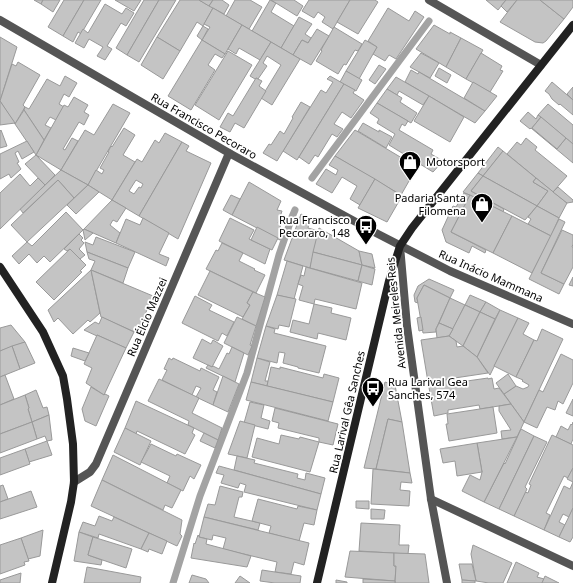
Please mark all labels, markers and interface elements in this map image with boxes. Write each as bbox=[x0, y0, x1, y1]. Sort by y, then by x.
street label: Rua Francisco Pecoraro bbox=[148, 89, 260, 162]
shop icon: Motorsport bbox=[397, 149, 423, 182]
place label: Motorsport bbox=[426, 154, 485, 169]
place label: Padaria Santa Filomena bbox=[395, 190, 466, 218]
shop icon: Padaria Santa Filomena bbox=[469, 191, 495, 224]
place label: Rua Francisco Pecoraro, 148 bbox=[279, 212, 350, 240]
bus stop icon: Rua Francisco Pecoraro, 148 bbox=[353, 213, 379, 246]
street label: Rua Inácio Mammana bbox=[437, 246, 546, 305]
street label: Avenida Meireles Reis bbox=[382, 257, 409, 370]
street label: Rua Élcio Mazzei bbox=[123, 275, 170, 359]
street label: Rua Larival Gêa Sanches bbox=[325, 349, 368, 475]
place label: Rua Larival Gea Sanches, 574 bbox=[388, 374, 468, 402]
bus stop icon: Rua Larival Gea Sanches, 574 bbox=[360, 375, 386, 408]

